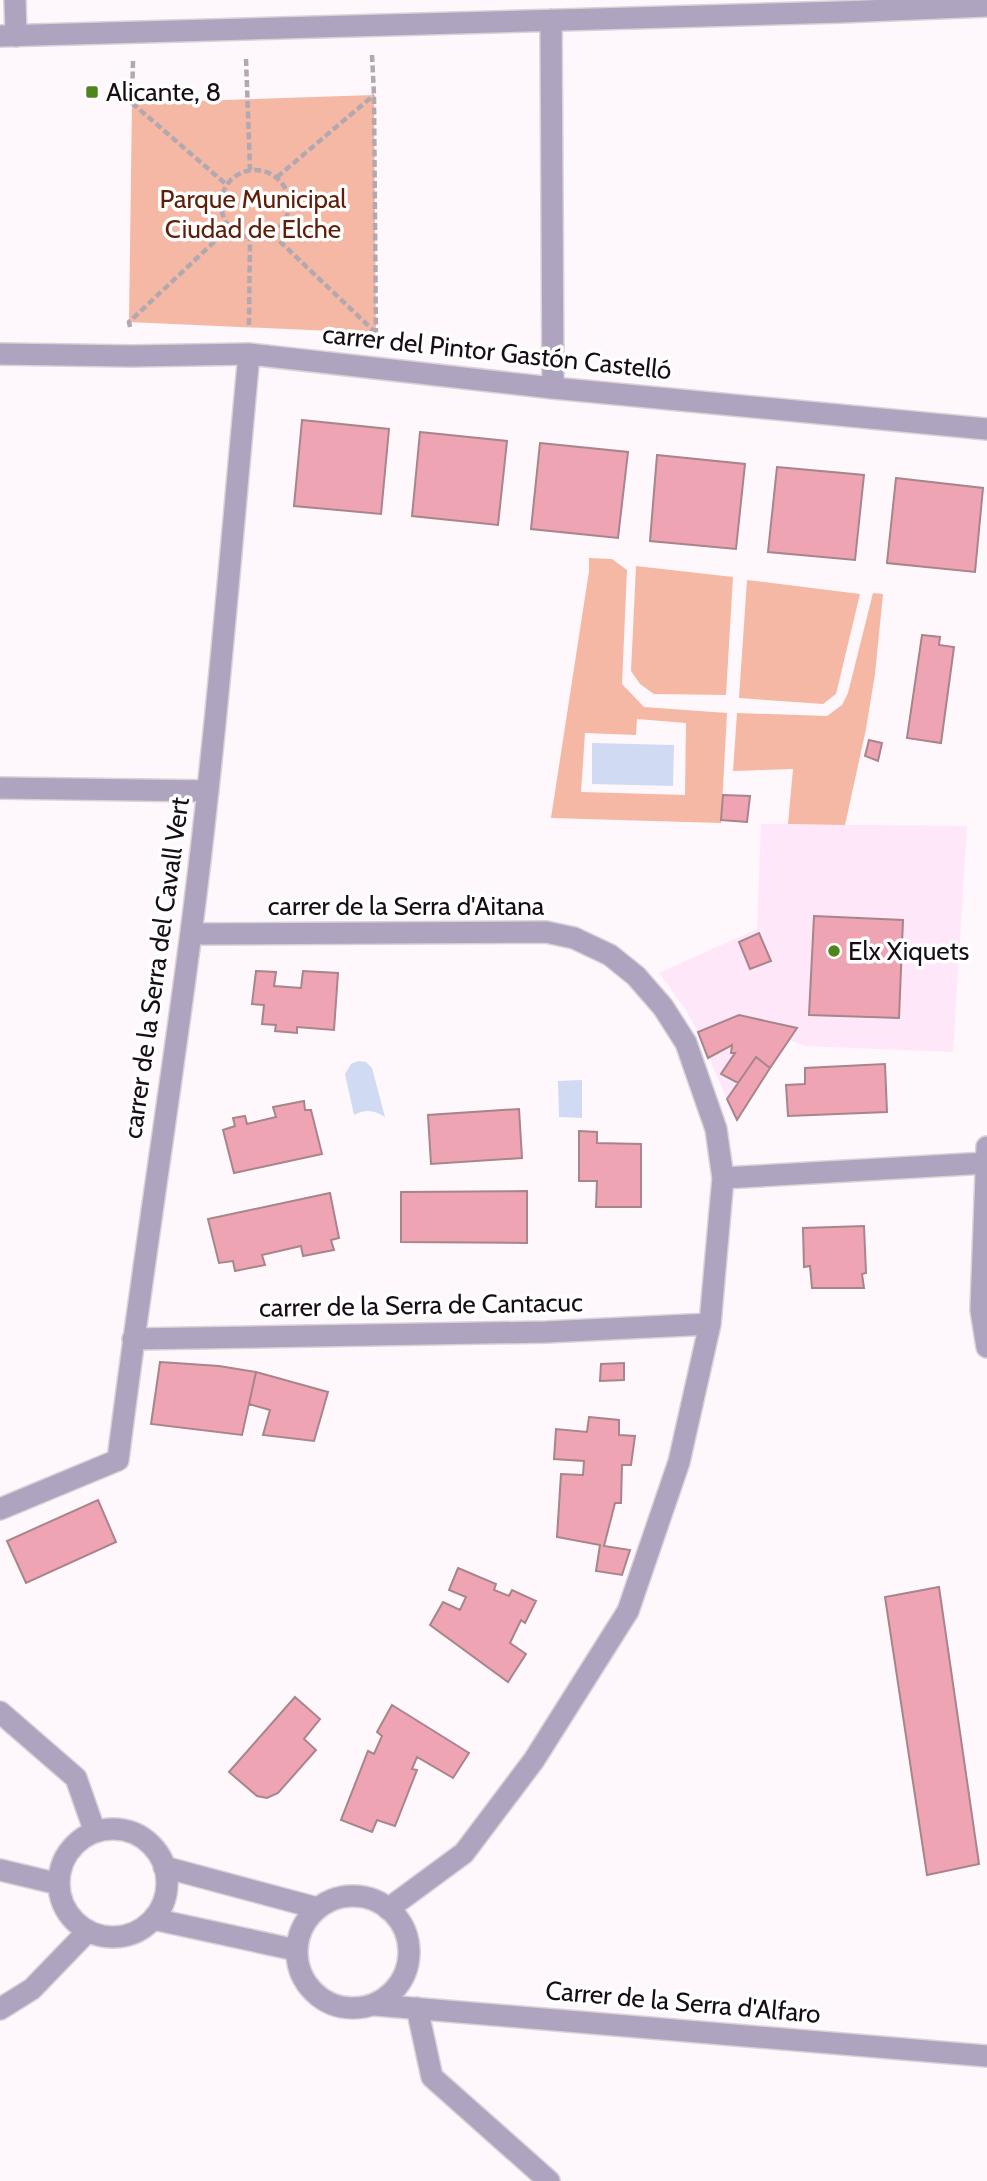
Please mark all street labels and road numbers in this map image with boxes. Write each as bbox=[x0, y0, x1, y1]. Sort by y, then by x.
street label: carrer del Pintor Gastón Castelló bbox=[321, 318, 673, 386]
street label: carrer de la Serra del Cavall Vert bbox=[116, 795, 196, 1141]
street label: carrer de la Serra d'Aitana bbox=[268, 890, 545, 922]
street label: carrer de la Serra de Cantacuc bbox=[259, 1286, 583, 1324]
street label: Carrer de la Serra d'Alfaro bbox=[544, 1974, 822, 2030]

